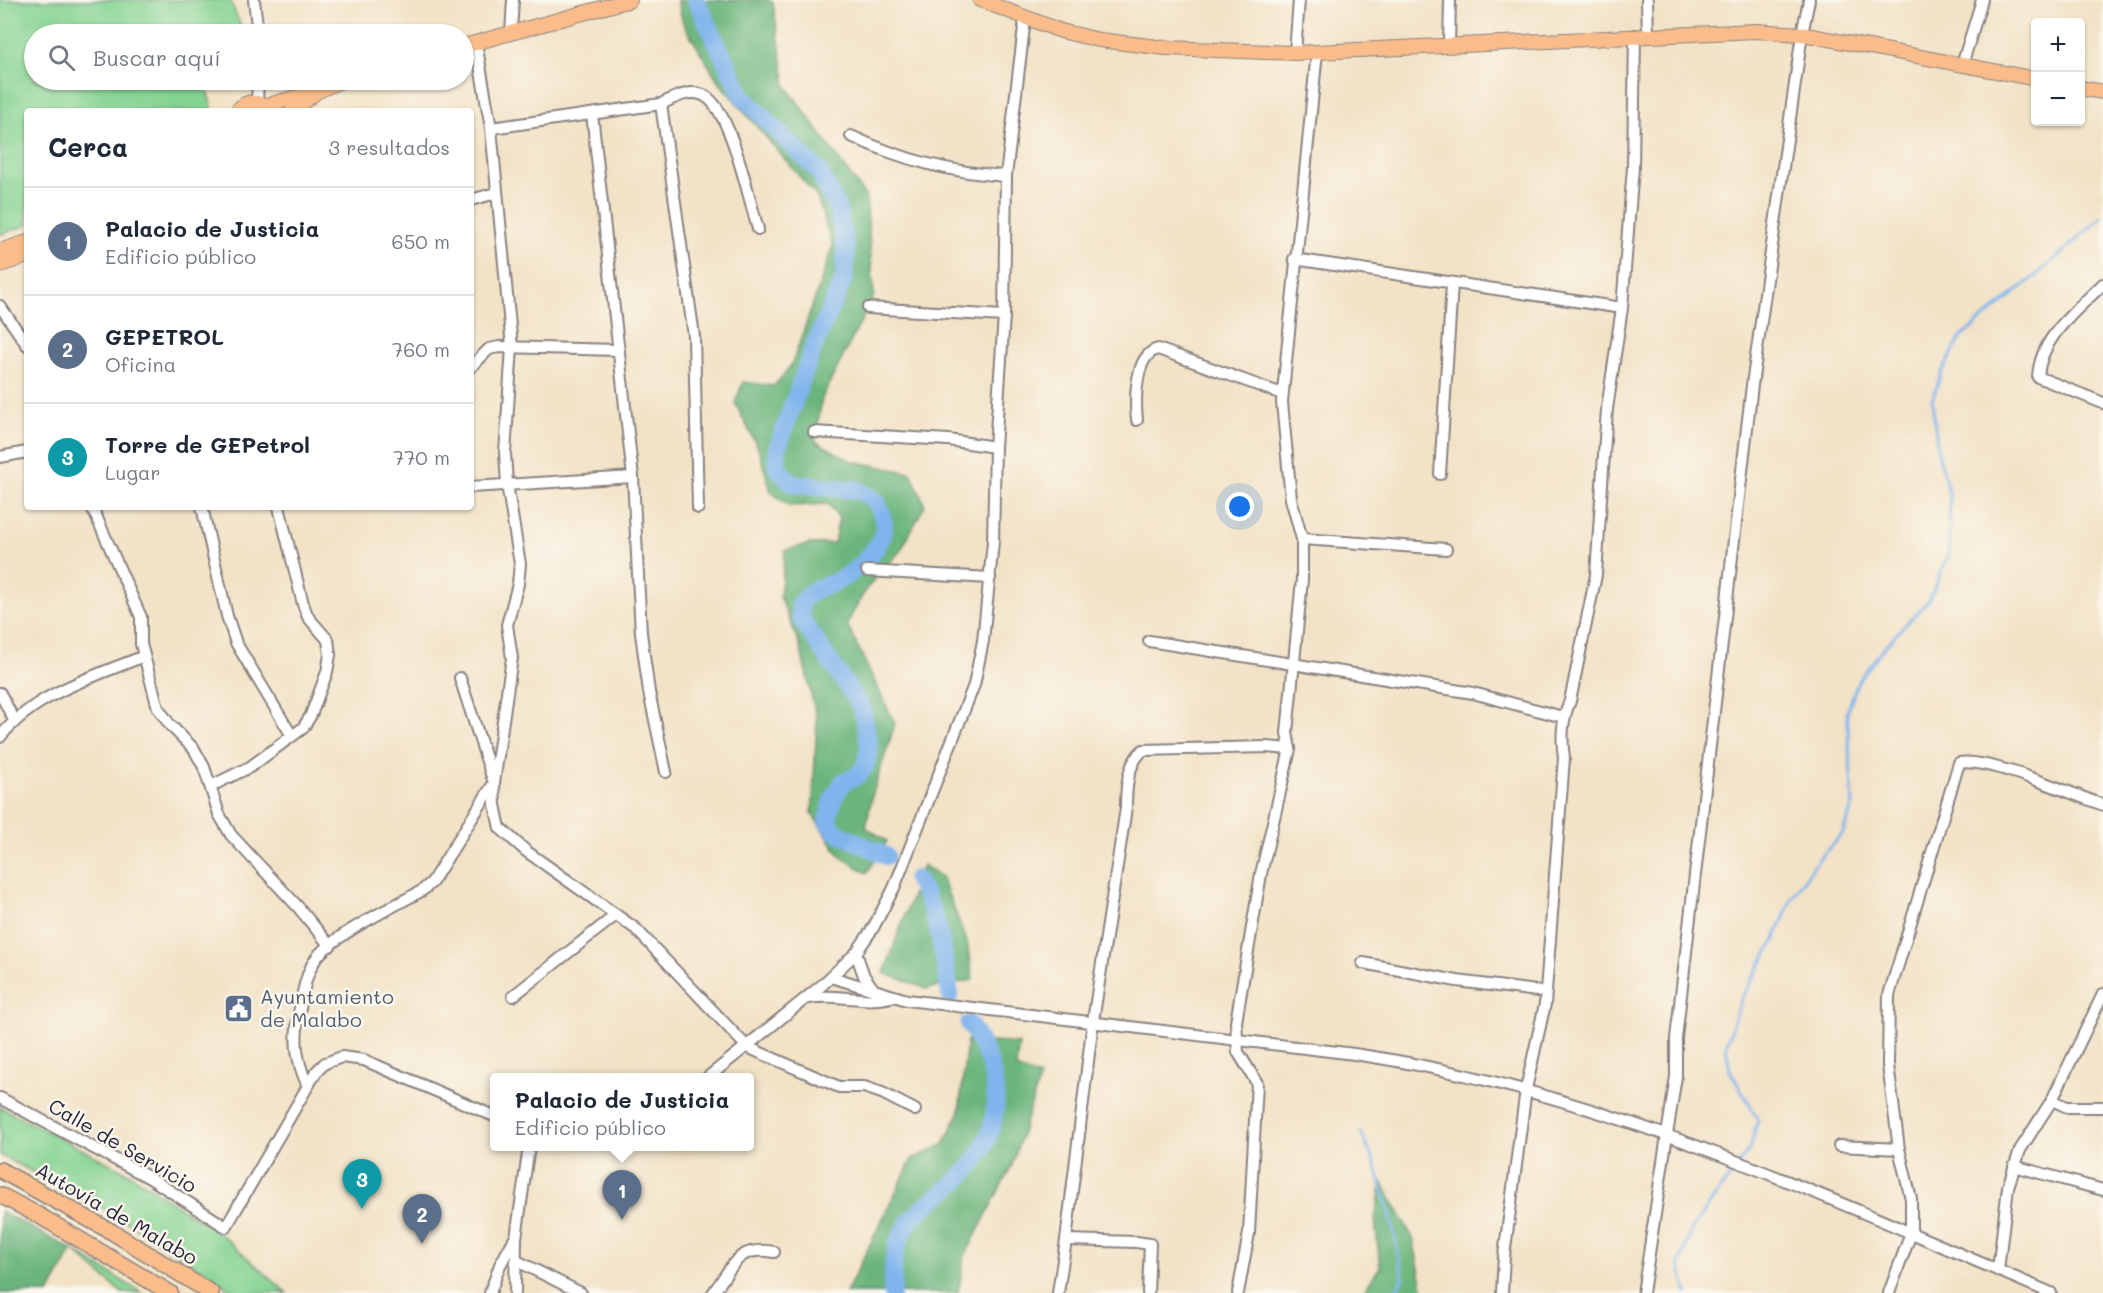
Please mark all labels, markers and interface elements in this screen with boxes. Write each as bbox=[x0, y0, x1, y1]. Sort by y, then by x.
map controls bbox=[2031, 18, 2085, 126]
button: + bbox=[2031, 18, 2085, 72]
search box bbox=[24, 24, 474, 90]
icon: search bbox=[45, 41, 78, 74]
text: Buscar aquí bbox=[93, 43, 221, 72]
button: − bbox=[2031, 72, 2085, 126]
text: Cerca bbox=[48, 130, 128, 164]
text: 3 resultados bbox=[328, 134, 450, 160]
text: Palacio de Justicia bbox=[105, 214, 319, 243]
text: 1 bbox=[63, 228, 72, 254]
text: 650 m bbox=[392, 228, 450, 254]
text: Edificio público bbox=[105, 243, 256, 269]
text: GEPETROL bbox=[105, 322, 224, 351]
text: 2 bbox=[62, 336, 73, 362]
text: 760 m bbox=[392, 336, 450, 362]
text: Oficina bbox=[105, 351, 176, 377]
text: Torre de GEPetrol bbox=[105, 430, 310, 459]
text: 3 bbox=[62, 444, 74, 470]
text: 770 m bbox=[393, 444, 450, 470]
text: Lugar bbox=[105, 459, 161, 485]
your location bbox=[1225, 492, 1254, 521]
place label: Ayuntamiento de Malabo bbox=[260, 983, 394, 1032]
public building icon: Ayuntamiento de Malabo bbox=[223, 992, 255, 1024]
popup bbox=[490, 1073, 754, 1151]
text: Palacio de Justicia bbox=[515, 1085, 729, 1114]
street label: Calle de Servicio bbox=[44, 1092, 202, 1198]
text: Edificio público bbox=[515, 1114, 666, 1140]
street label: Autovía de Malabo bbox=[31, 1156, 203, 1270]
pin: 3 bbox=[342, 1160, 382, 1209]
pin: 1 bbox=[602, 1170, 642, 1220]
pin: 2 bbox=[402, 1194, 442, 1244]

